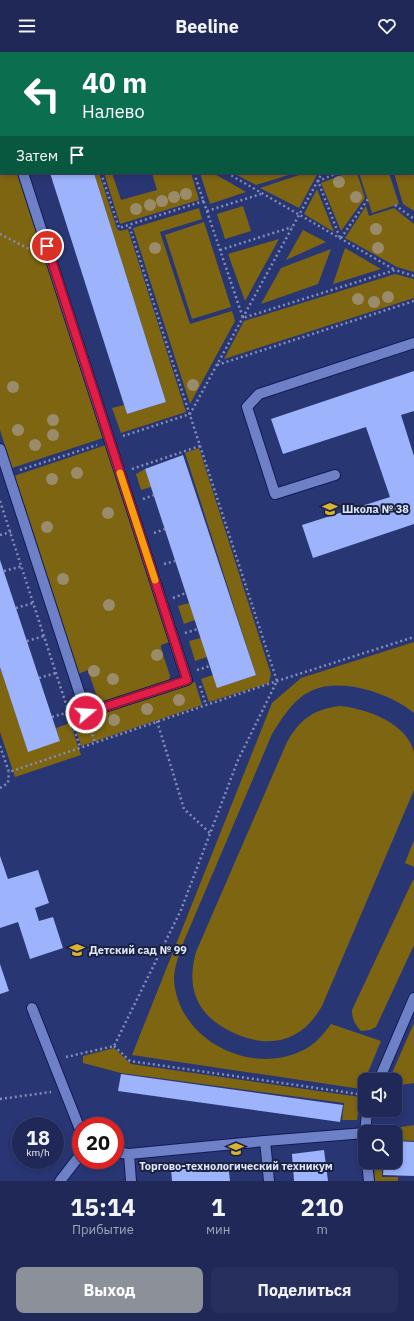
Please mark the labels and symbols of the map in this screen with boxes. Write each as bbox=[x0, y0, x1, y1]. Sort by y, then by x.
pin bbox=[30, 229, 64, 263]
school or university icon: Школа № 38 bbox=[321, 500, 339, 518]
place label: Школа № 38 bbox=[342, 502, 409, 516]
position arrow bbox=[65, 692, 107, 734]
school or university icon: Детский сад № 99 bbox=[68, 941, 86, 959]
place label: Детский сад № 99 bbox=[89, 943, 187, 957]
speed limit sign: 20 bbox=[72, 1117, 124, 1169]
school or university icon: Торгово-технологический техникум bbox=[227, 1140, 245, 1158]
place label: Торгово-технологический техникум bbox=[139, 1159, 333, 1173]

